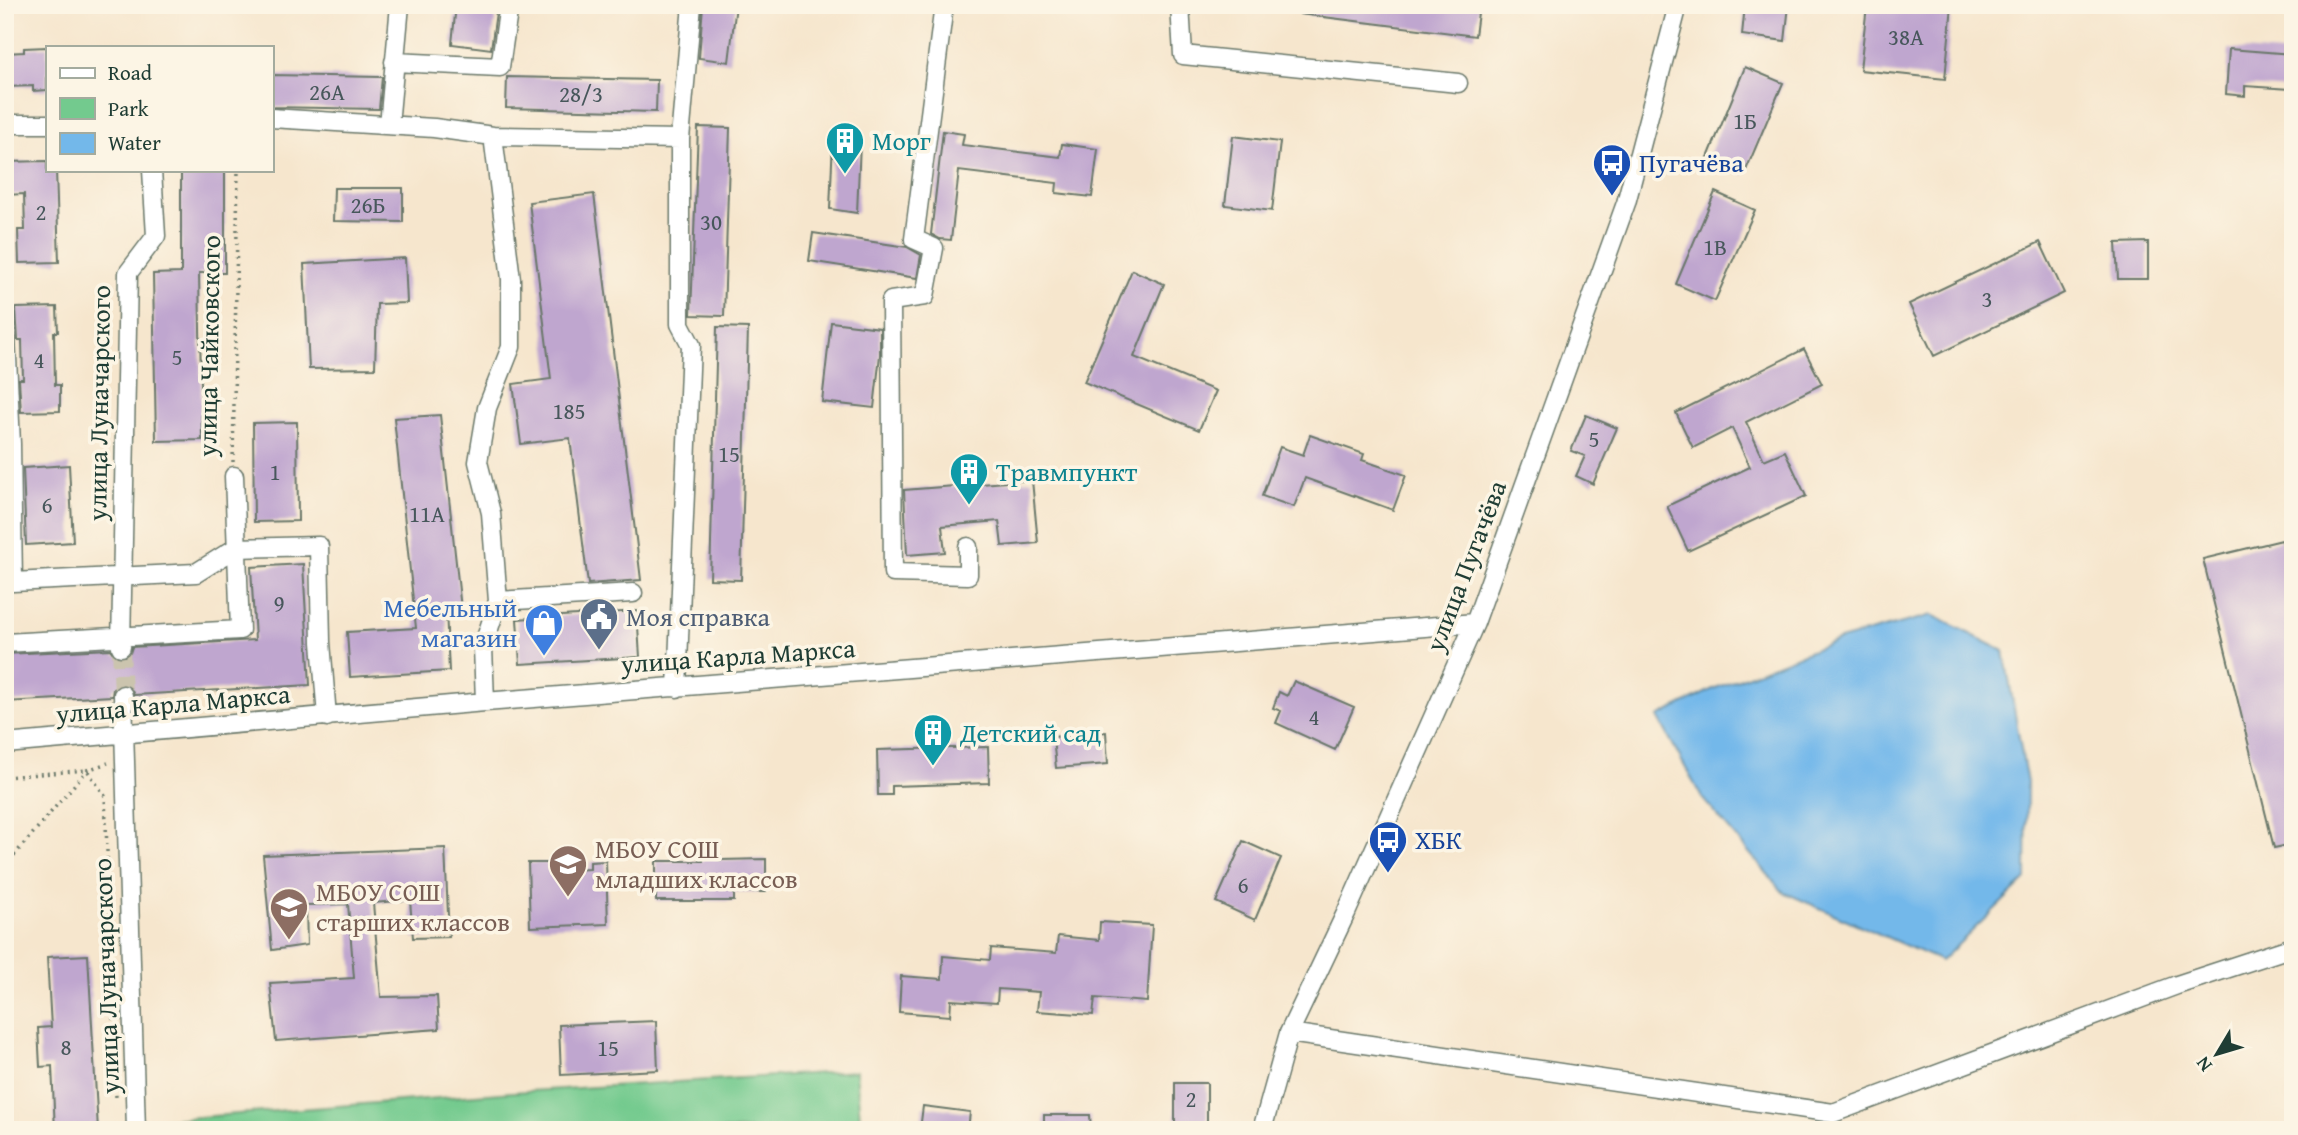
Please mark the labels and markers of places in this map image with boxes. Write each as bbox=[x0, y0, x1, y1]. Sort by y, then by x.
building icon: Морг bbox=[824, 120, 866, 175]
place label: Морг bbox=[872, 121, 931, 160]
bus stop icon: Пугачёва bbox=[1591, 142, 1633, 197]
place label: Пугачёва bbox=[1639, 143, 1744, 182]
building icon: Травмпункт bbox=[948, 451, 990, 506]
place label: Травмпункт bbox=[996, 452, 1138, 491]
place label: Мебельный магазин bbox=[384, 588, 517, 657]
public building icon: Моя справка bbox=[578, 596, 620, 651]
place label: Моя справка bbox=[626, 597, 770, 636]
shop icon: Мебельный магазин bbox=[523, 602, 565, 657]
building icon: Детский сад bbox=[912, 712, 954, 767]
place label: Детский сад bbox=[959, 713, 1101, 752]
bus stop icon: ХБК bbox=[1367, 819, 1409, 874]
place label: ХБК bbox=[1415, 820, 1462, 859]
place label: МБОУ СОШ младших классов bbox=[595, 829, 798, 898]
school or university icon: МБОУ СОШ младших классов bbox=[547, 843, 589, 898]
place label: МБОУ СОШ старших классов bbox=[316, 872, 510, 941]
school or university icon: МБОУ СОШ старших классов bbox=[268, 886, 310, 941]

